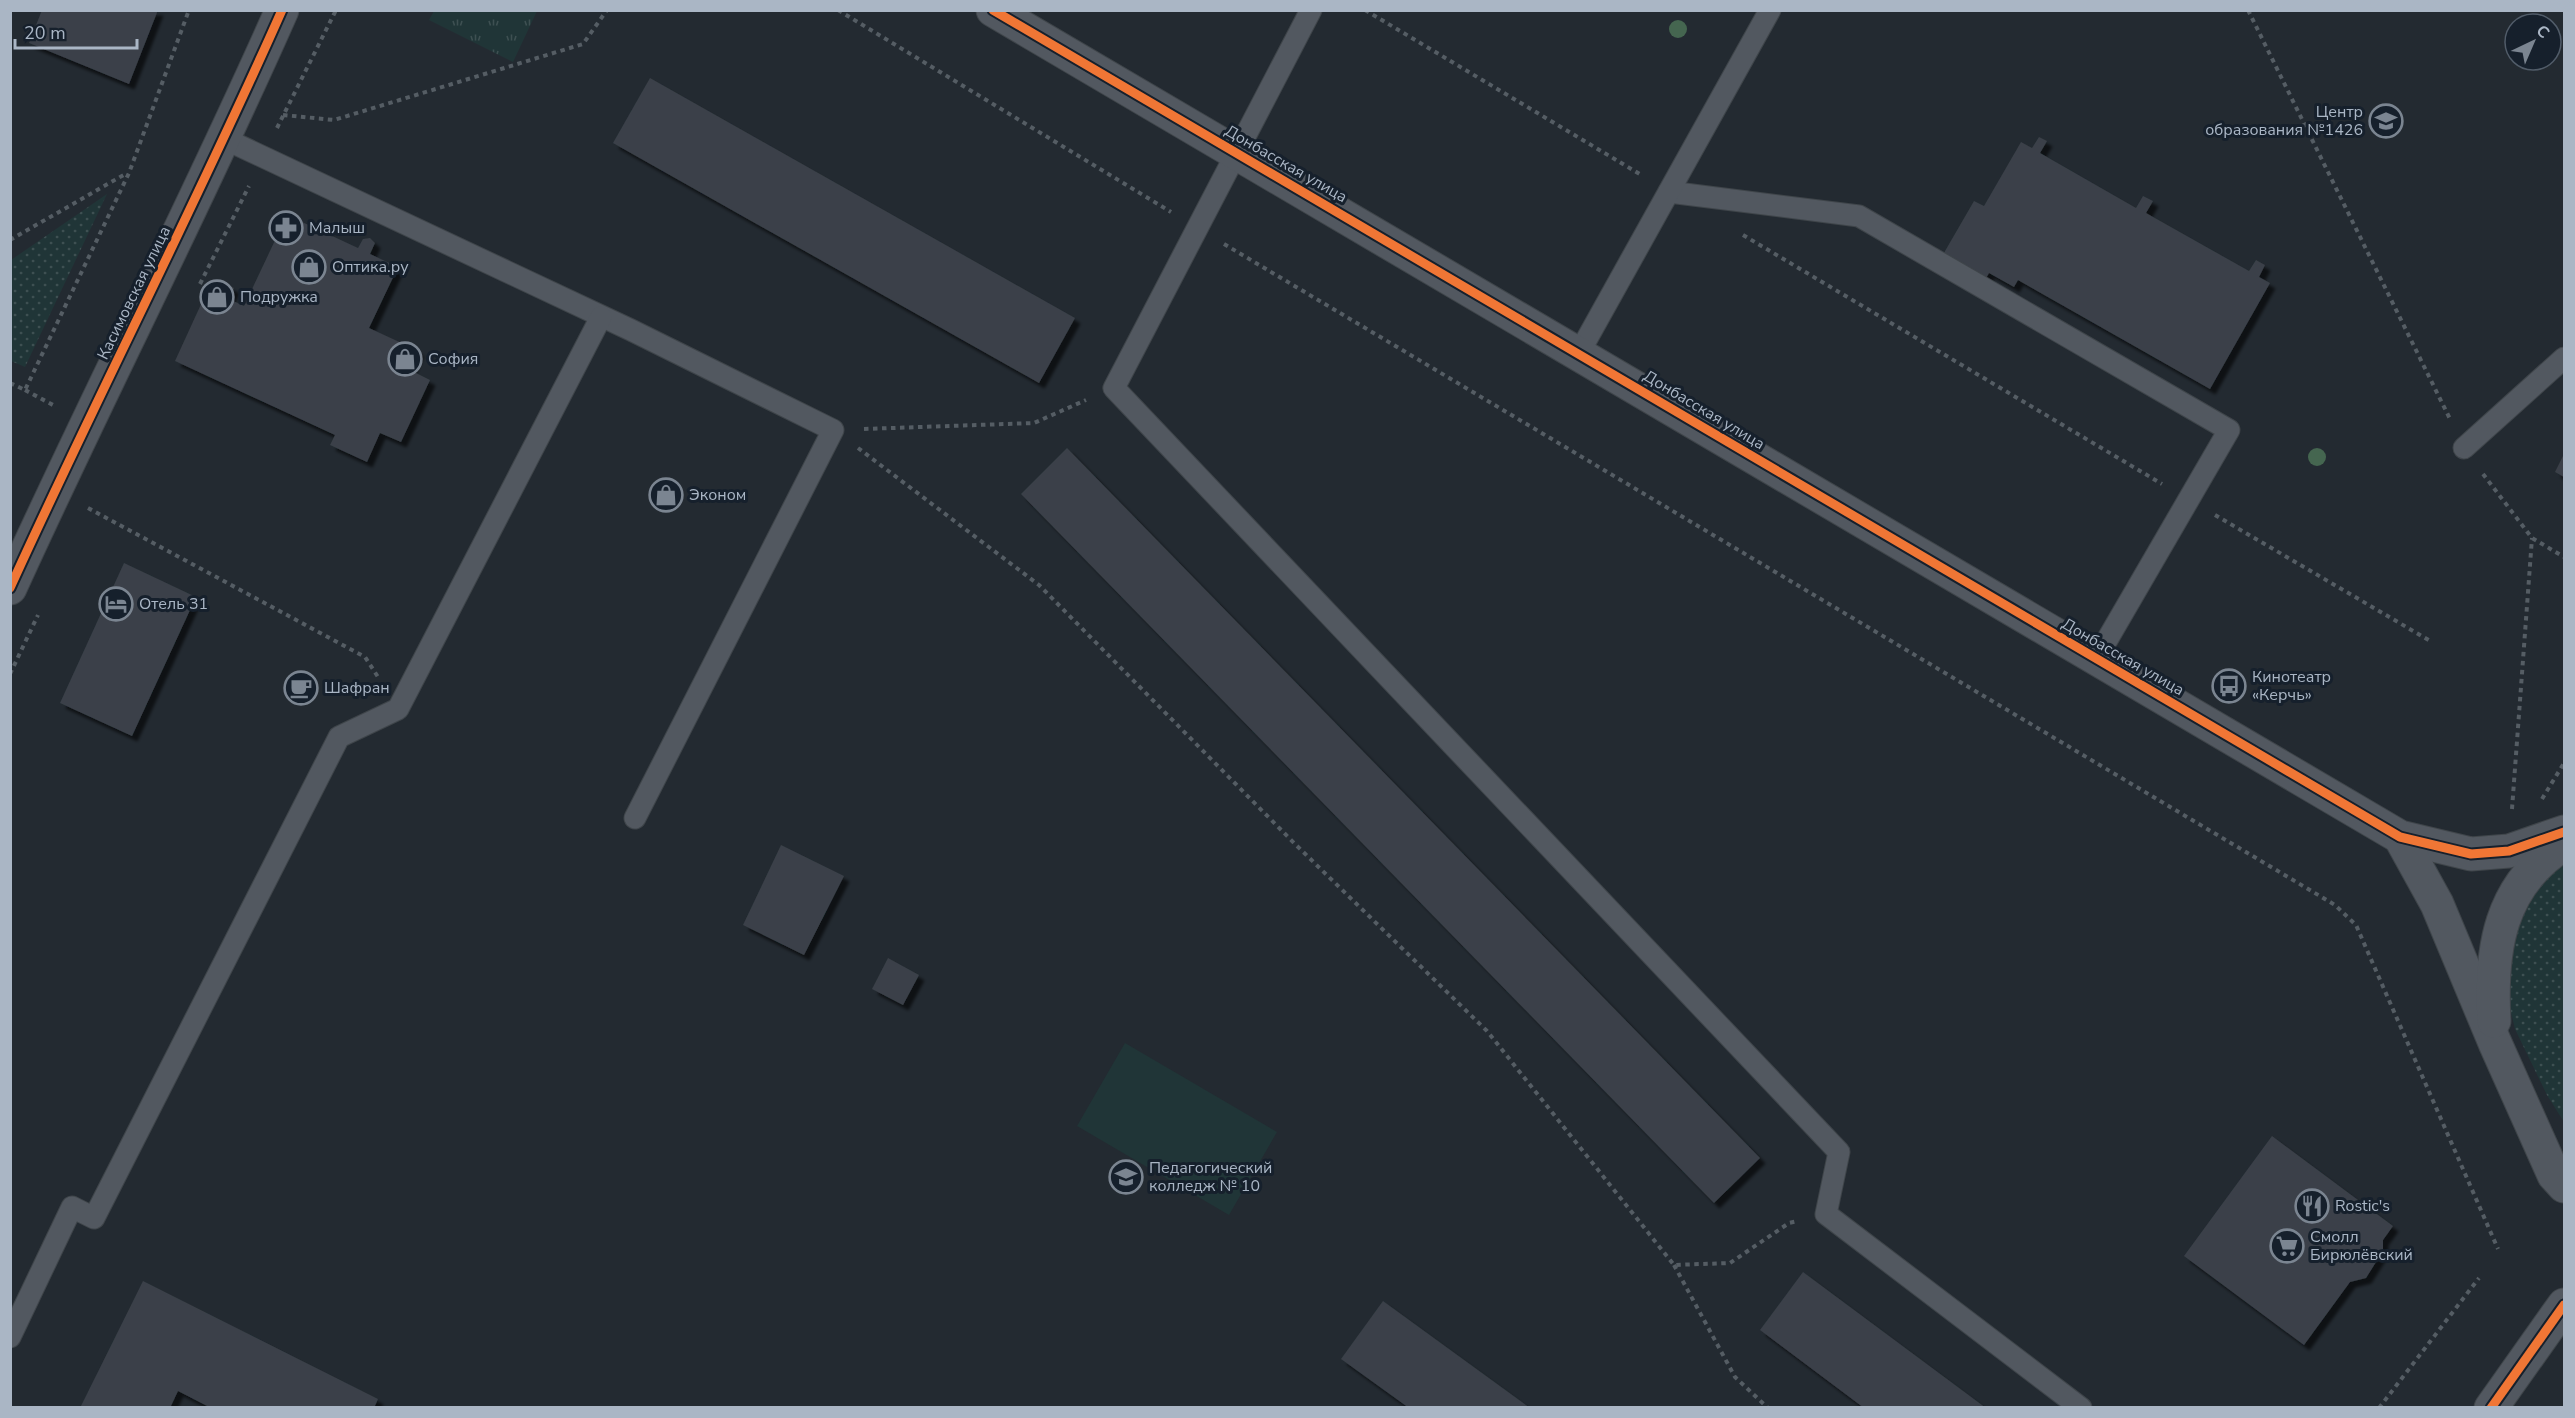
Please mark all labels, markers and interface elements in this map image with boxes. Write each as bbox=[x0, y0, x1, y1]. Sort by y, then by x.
scale bar bbox=[15, 12, 136, 50]
north arrow bbox=[2503, 12, 2563, 72]
text: С bbox=[2531, 20, 2554, 44]
text: 20 m bbox=[24, 21, 66, 45]
place label: Центр образования №1426 bbox=[2205, 101, 2363, 141]
school or university icon: Центр образования №1426 bbox=[2368, 103, 2404, 139]
street label: Донбасская улица bbox=[1221, 120, 1351, 208]
pharmacy icon: Малыш bbox=[268, 210, 304, 246]
place label: Малыш bbox=[309, 217, 365, 239]
street label: Касимовская улица bbox=[92, 223, 176, 363]
shop icon: Оптика.ру bbox=[291, 249, 327, 285]
place label: Оптика.ру bbox=[332, 256, 409, 278]
shop icon: Подружка bbox=[199, 279, 235, 315]
place label: Подружка bbox=[240, 286, 318, 308]
shop icon: София bbox=[387, 341, 423, 377]
place label: София bbox=[428, 348, 478, 370]
street label: Донбасская улица bbox=[1639, 365, 1769, 455]
shop icon: Эконом bbox=[648, 477, 684, 513]
place label: Эконом bbox=[689, 484, 746, 506]
hotel icon: Отель 31 bbox=[98, 586, 134, 622]
place label: Отель 31 bbox=[139, 593, 208, 615]
street label: Донбасская улица bbox=[2058, 613, 2188, 701]
place label: Кинотеатр «Керчь» bbox=[2252, 666, 2331, 706]
bus stop icon: Кинотеатр «Керчь» bbox=[2211, 668, 2247, 704]
cafe icon: Шафран bbox=[283, 670, 319, 706]
place label: Шафран bbox=[324, 677, 390, 699]
place label: Педагогический колледж № 10 bbox=[1149, 1157, 1272, 1197]
school or university icon: Педагогический колледж № 10 bbox=[1108, 1159, 1144, 1195]
restaurant icon: Rostic's bbox=[2294, 1188, 2330, 1224]
place label: Rostic's bbox=[2335, 1195, 2390, 1217]
place label: Смолл Бирюлёвский bbox=[2310, 1226, 2413, 1266]
supermarket icon: Смолл Бирюлёвский bbox=[2269, 1228, 2305, 1264]

